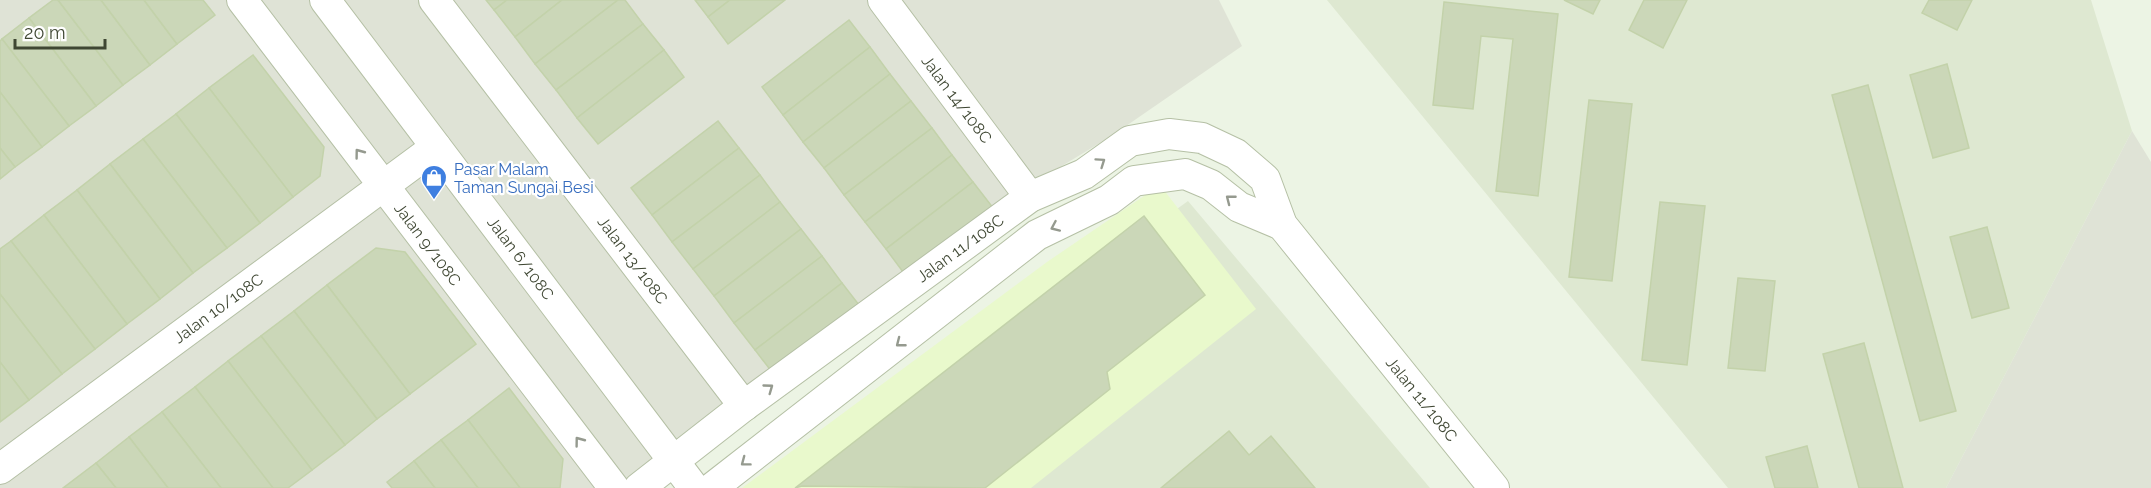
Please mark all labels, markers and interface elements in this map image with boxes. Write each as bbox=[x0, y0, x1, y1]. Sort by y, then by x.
scale bar bbox=[15, 12, 105, 50]
text: 20 m bbox=[24, 22, 66, 43]
street label: Jalan 14/108C bbox=[917, 52, 996, 147]
one-way arrow bbox=[355, 148, 366, 159]
one-way arrow bbox=[1094, 158, 1105, 169]
place label: Pasar Malam Taman Sungai Besi bbox=[454, 160, 594, 197]
shop icon: Pasar Malam Taman Sungai Besi bbox=[419, 163, 449, 201]
one-way arrow bbox=[1225, 196, 1236, 207]
street label: Jalan 9/108C bbox=[390, 199, 465, 289]
street label: Jalan 11/108C bbox=[913, 210, 1008, 286]
street label: Jalan 6/108C bbox=[483, 213, 558, 304]
street label: Jalan 13/108C bbox=[594, 213, 672, 308]
one-way arrow bbox=[1051, 219, 1062, 231]
street label: Jalan 10/108C bbox=[170, 270, 267, 347]
one-way arrow bbox=[896, 336, 907, 347]
street label: Jalan 11/108C bbox=[1382, 353, 1461, 445]
one-way arrow bbox=[762, 384, 773, 395]
one-way arrow bbox=[575, 437, 586, 448]
one-way arrow bbox=[741, 455, 752, 466]

